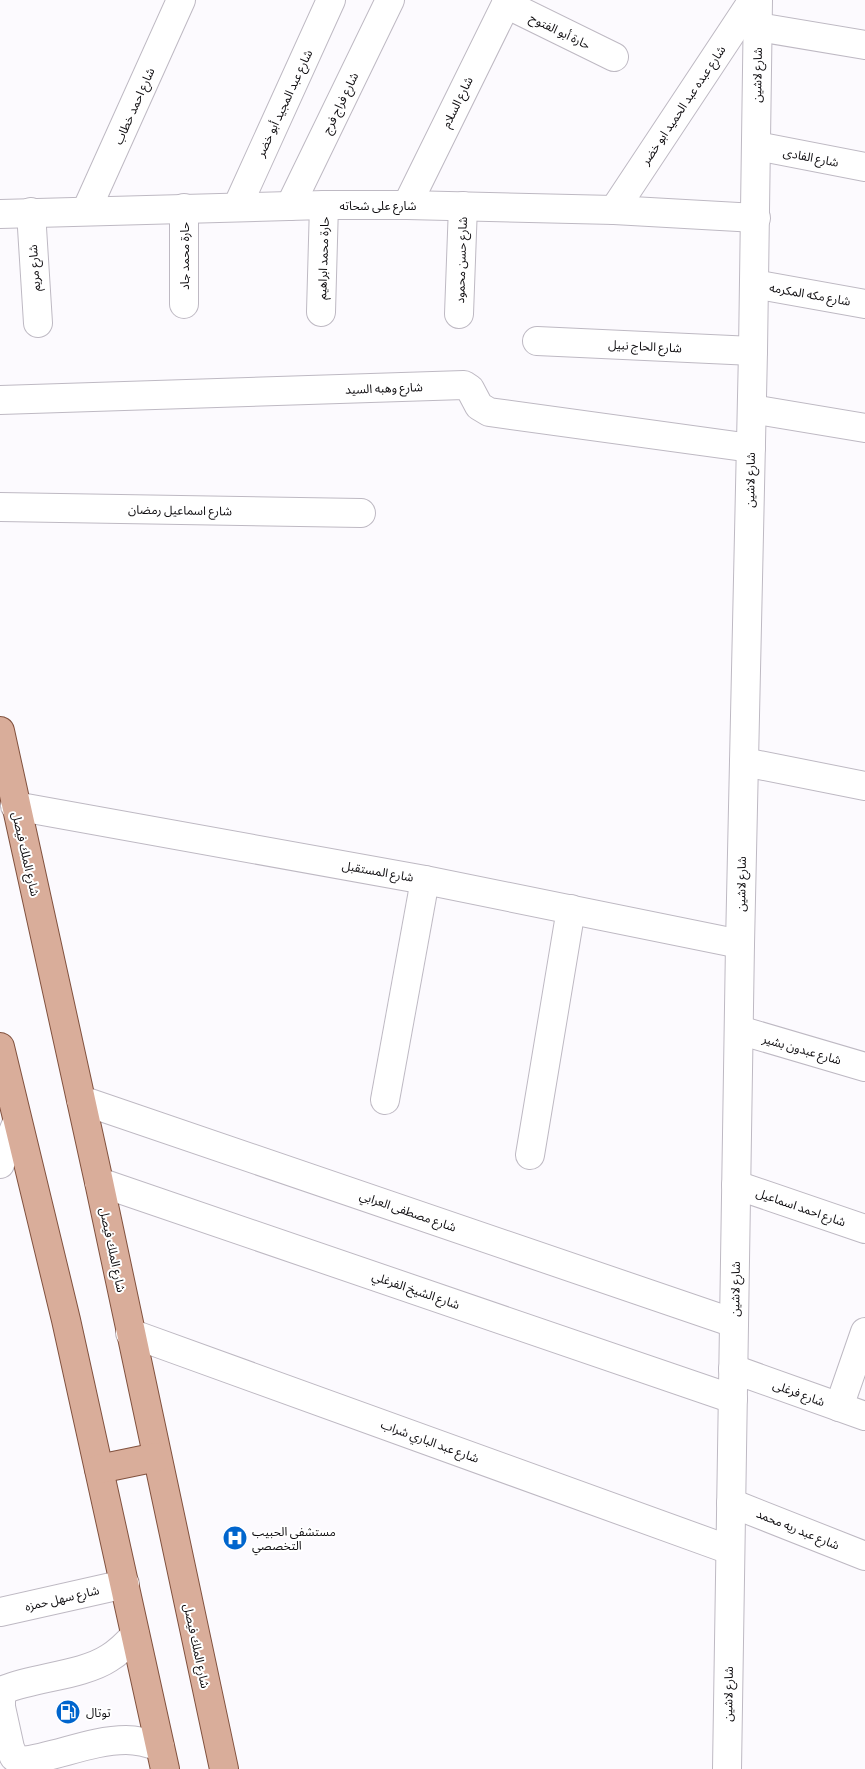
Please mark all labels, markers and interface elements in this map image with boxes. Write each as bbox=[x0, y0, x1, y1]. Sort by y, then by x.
street label: حارة أبو الفتوح bbox=[526, 10, 593, 54]
street label: شارع عبده عبد الحميد ابو خضر bbox=[637, 43, 730, 169]
street label: شارع عبد المجيد أبو خضر bbox=[252, 47, 317, 161]
street label: شارع لاشين bbox=[749, 47, 767, 103]
street label: شارع احمد خطاب bbox=[110, 65, 160, 148]
street label: شارع فراج فرج bbox=[319, 70, 363, 137]
street label: شارع السلام bbox=[438, 74, 478, 131]
street label: شارع الفادى bbox=[782, 144, 840, 172]
street label: شارع على شحاته bbox=[340, 198, 416, 215]
street label: حارة محمد ابراهيم bbox=[314, 216, 334, 300]
street label: شارع حسن محمود bbox=[452, 216, 472, 304]
street label: حارة محمد جاد bbox=[177, 222, 192, 290]
street label: شارع مريم bbox=[25, 244, 45, 292]
street label: شارع مكه المكرمه bbox=[768, 279, 852, 310]
street label: شارع الحاج نبيل bbox=[608, 337, 682, 357]
street label: شارع وهبه السيد bbox=[345, 379, 423, 399]
street label: شارع لاشين bbox=[742, 452, 760, 508]
street label: شارع اسماعيل رمضان bbox=[128, 502, 232, 520]
street label: شارع الملك فيصل bbox=[7, 810, 43, 898]
street label: شارع لاشين bbox=[733, 856, 751, 912]
street label: شارع المستقبل bbox=[341, 857, 415, 887]
street label: شارع عبدون بشير bbox=[759, 1030, 843, 1069]
street label: شارع احمد اسماعيل bbox=[754, 1185, 848, 1231]
street label: شارع مصطفى العرابي bbox=[357, 1187, 458, 1237]
street label: شارع الملك فيصل bbox=[95, 1206, 129, 1294]
street label: شارع لاشين bbox=[727, 1261, 745, 1317]
street label: شارع الشيخ الفرغلي bbox=[369, 1268, 462, 1315]
street label: شارع فرغلى bbox=[770, 1377, 827, 1411]
street label: شارع عبد الباري شراب bbox=[378, 1416, 481, 1468]
street label: شارع عبد ريه محمد bbox=[754, 1506, 842, 1554]
place label: مستشفى الحبيب التخصصي bbox=[252, 1524, 336, 1555]
hospital icon: مستشفى الحبيب التخصصي bbox=[222, 1525, 248, 1551]
street label: شارع سهل حمزه bbox=[23, 1582, 101, 1616]
street label: شارع الملك فيصل bbox=[179, 1602, 213, 1690]
street label: شارع لاشين bbox=[720, 1666, 738, 1722]
fuel station icon: توتال bbox=[55, 1699, 81, 1725]
place label: توتال bbox=[86, 1705, 111, 1720]

